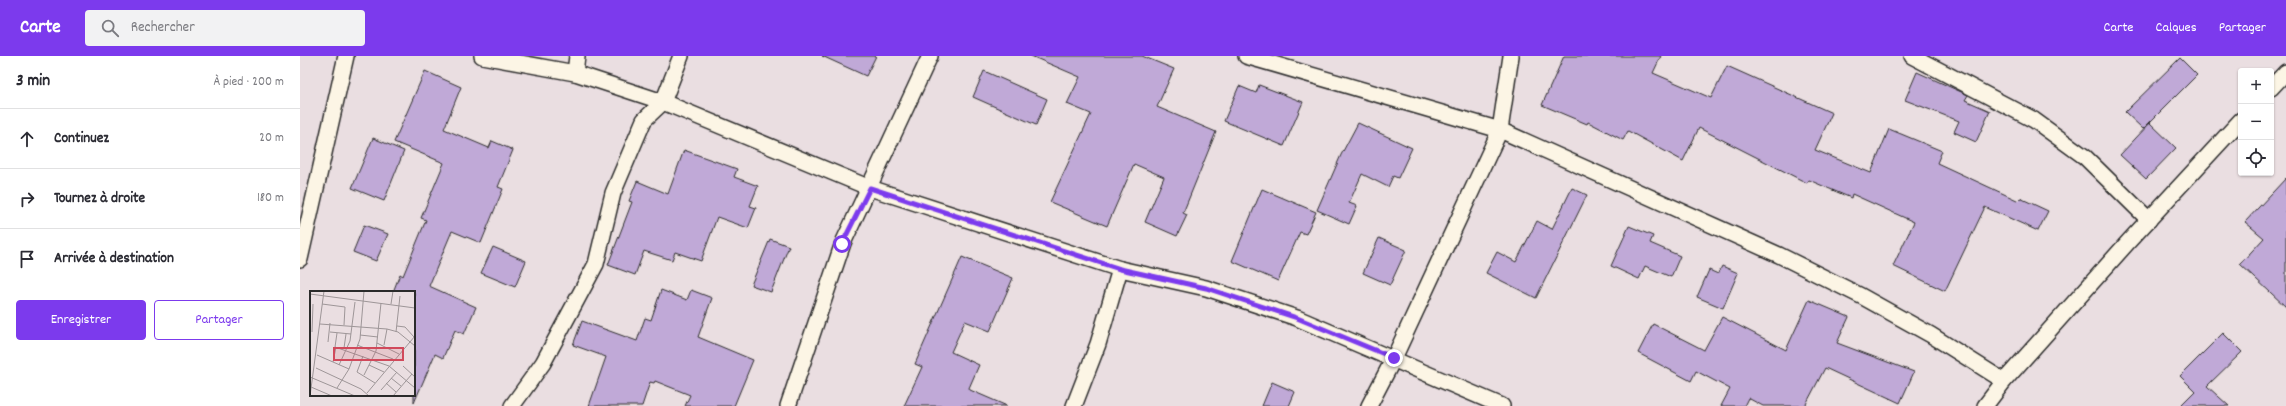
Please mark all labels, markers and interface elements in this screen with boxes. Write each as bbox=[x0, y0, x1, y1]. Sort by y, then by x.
search box bbox=[85, 10, 365, 46]
text: Carte bbox=[20, 15, 61, 42]
icon: search bbox=[99, 17, 121, 39]
text: Rechercher bbox=[131, 17, 195, 39]
text: Carte bbox=[2104, 18, 2134, 38]
text: Calques bbox=[2156, 18, 2197, 38]
text: Partager bbox=[2219, 18, 2266, 38]
map controls bbox=[2238, 68, 2274, 176]
button: + bbox=[2238, 68, 2274, 104]
text: 3 min bbox=[16, 70, 50, 94]
text: À pied · 200 m bbox=[213, 73, 284, 92]
button: − bbox=[2238, 104, 2274, 140]
icon: ahead bbox=[16, 128, 38, 150]
text: Continuez bbox=[54, 128, 109, 150]
text: 20 m bbox=[259, 129, 284, 148]
button: locate bbox=[2238, 140, 2274, 176]
icon: right bbox=[16, 188, 38, 210]
text: Tournez à droite bbox=[54, 188, 145, 210]
text: 180 m bbox=[257, 189, 284, 208]
route start bbox=[833, 235, 851, 253]
icon: arrive bbox=[16, 248, 38, 270]
text: Arrivée à destination bbox=[54, 248, 174, 270]
inset map bbox=[310, 291, 415, 396]
button: Enregistrer bbox=[16, 300, 146, 340]
button: Partager bbox=[154, 300, 284, 340]
route end bbox=[1385, 349, 1403, 367]

